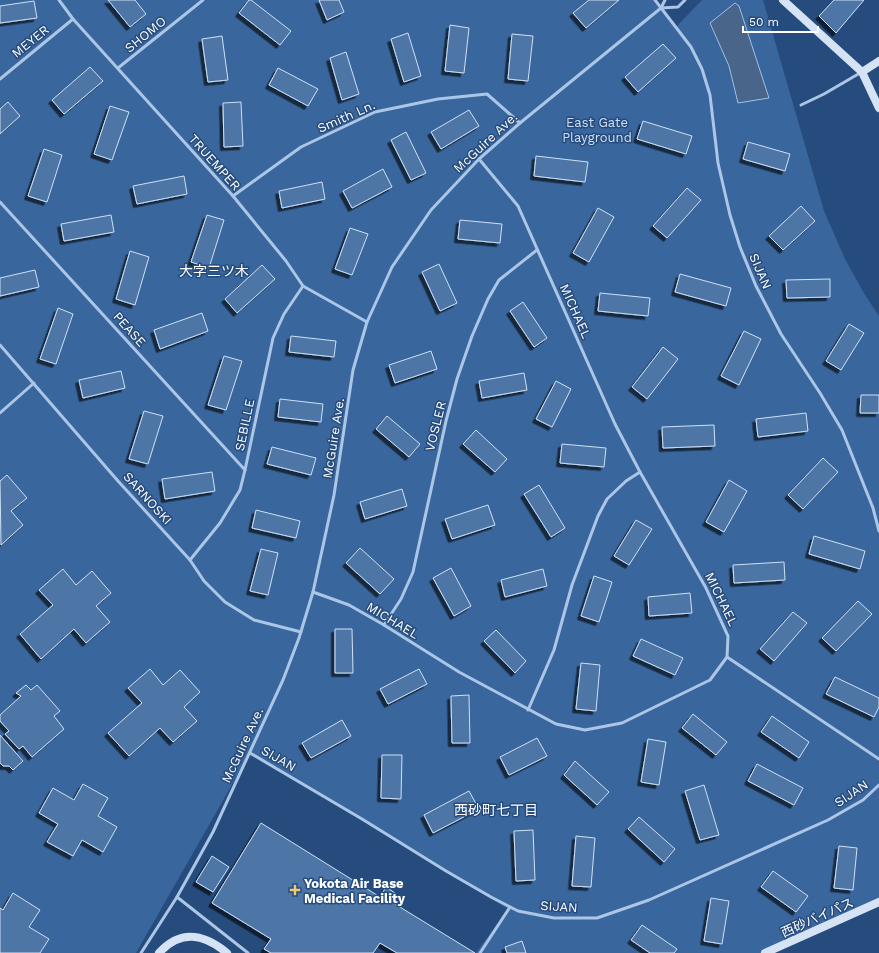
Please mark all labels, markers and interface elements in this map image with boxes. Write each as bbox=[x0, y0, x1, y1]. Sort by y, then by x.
scale bar bbox=[743, 8, 818, 34]
street label: SHOMO bbox=[122, 13, 169, 55]
text: 50 m bbox=[749, 15, 779, 29]
street label: MEYER bbox=[9, 22, 52, 61]
street label: Smith Ln. bbox=[315, 97, 377, 136]
street label: McGuire Ave. bbox=[450, 109, 520, 176]
park label: East Gate Playground bbox=[562, 115, 632, 145]
street label: TRUEMPER bbox=[186, 131, 244, 194]
street label: SIJAN bbox=[746, 251, 775, 291]
district label: 大字三ツ木 bbox=[179, 263, 249, 279]
street label: MICHAEL bbox=[557, 282, 594, 341]
street label: PEASE bbox=[110, 309, 149, 350]
street label: McGuire Ave. bbox=[320, 397, 347, 479]
street label: SEBILLE bbox=[232, 398, 257, 452]
street label: VOSLER bbox=[422, 399, 449, 453]
street label: SARNOSKI bbox=[120, 469, 175, 528]
street label: MICHAEL bbox=[702, 570, 741, 629]
street label: MICHAEL bbox=[364, 599, 422, 642]
street label: McGuire Ave. bbox=[218, 705, 266, 785]
street label: SIJAN bbox=[259, 743, 299, 774]
street label: SIJAN bbox=[832, 777, 871, 810]
district label: 西砂町七丁目 bbox=[454, 802, 538, 818]
place label: Yokota Air Base Medical Facility bbox=[304, 876, 406, 906]
marker: Yokota Air Base Medical Facility bbox=[289, 884, 301, 896]
street label: 西砂バイパス bbox=[779, 895, 856, 940]
street label: SIJAN bbox=[540, 898, 578, 915]

